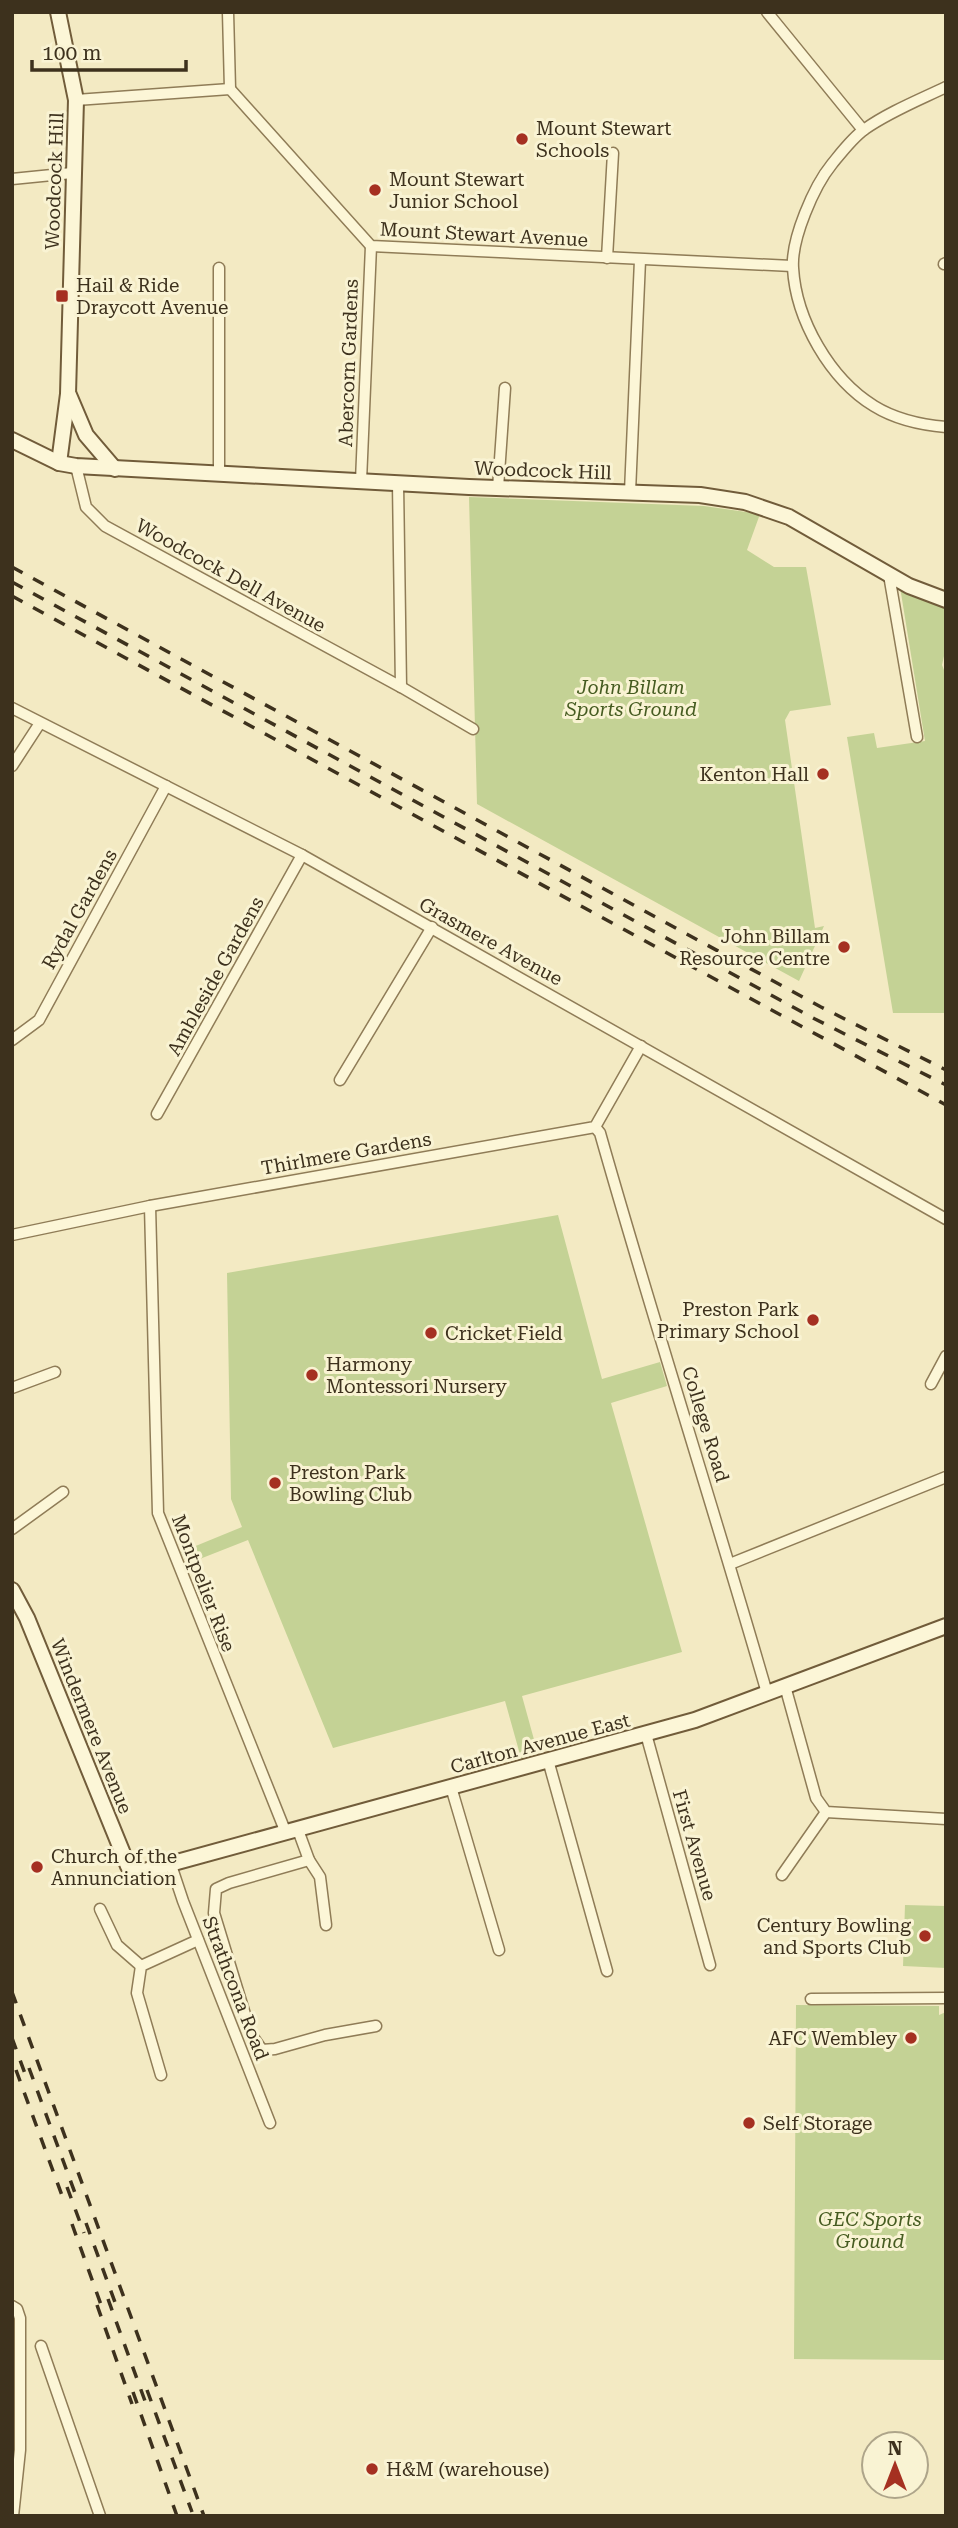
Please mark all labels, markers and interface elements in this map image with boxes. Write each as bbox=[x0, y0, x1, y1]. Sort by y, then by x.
scale bar bbox=[32, 28, 186, 72]
text: 100 m bbox=[42, 41, 102, 65]
street label: Woodcock Hill bbox=[41, 112, 68, 250]
place label: Mount Stewart Schools bbox=[536, 117, 671, 162]
marker: Mount Stewart Schools bbox=[514, 131, 530, 147]
place label: Mount Stewart Junior School bbox=[389, 168, 524, 213]
marker: Mount Stewart Junior School bbox=[367, 182, 383, 198]
street label: Mount Stewart Avenue bbox=[379, 218, 589, 251]
place label: Hail & Ride Draycott Avenue bbox=[76, 274, 229, 319]
street label: Abercorn Gardens bbox=[334, 279, 363, 447]
marker: Hail & Ride Draycott Avenue bbox=[54, 288, 70, 304]
street label: Woodcock Hill bbox=[474, 457, 612, 484]
street label: Woodcock Dell Avenue bbox=[132, 514, 330, 637]
park label: John Billam Sports Ground bbox=[564, 676, 697, 721]
place label: Kenton Hall bbox=[700, 763, 809, 786]
marker: Kenton Hall bbox=[815, 766, 831, 782]
street label: Rydal Gardens bbox=[37, 845, 122, 973]
street label: Grasmere Avenue bbox=[415, 892, 567, 990]
street label: Ambleside Gardens bbox=[162, 893, 269, 1060]
place label: John Billam Resource Centre bbox=[679, 925, 830, 970]
marker: John Billam Resource Centre bbox=[836, 939, 852, 955]
street label: Thirlmere Gardens bbox=[259, 1127, 433, 1180]
place label: Preston Park Primary School bbox=[657, 1298, 799, 1343]
marker: Preston Park Primary School bbox=[805, 1312, 821, 1328]
place label: Cricket Field bbox=[445, 1322, 563, 1345]
marker: Cricket Field bbox=[423, 1325, 439, 1341]
place label: Harmony Montessori Nursery bbox=[326, 1353, 508, 1398]
street label: College Road bbox=[677, 1364, 734, 1485]
marker: Harmony Montessori Nursery bbox=[304, 1367, 320, 1383]
place label: Preston Park Bowling Club bbox=[289, 1461, 412, 1506]
marker: Preston Park Bowling Club bbox=[267, 1475, 283, 1491]
street label: Montpelier Rise bbox=[167, 1511, 240, 1655]
street label: Windermere Avenue bbox=[46, 1635, 137, 1817]
street label: Carlton Avenue East bbox=[448, 1708, 632, 1779]
street label: First Avenue bbox=[668, 1787, 721, 1903]
place label: Church of the Annunciation bbox=[51, 1845, 177, 1890]
marker: Church of the Annunciation bbox=[29, 1859, 45, 1875]
street label: Strathcona Road bbox=[198, 1913, 274, 2063]
place label: Century Bowling and Sports Club bbox=[757, 1914, 911, 1959]
marker: Century Bowling and Sports Club bbox=[917, 1928, 933, 1944]
place label: AFC Wembley bbox=[768, 2027, 898, 2050]
marker: AFC Wembley bbox=[903, 2030, 919, 2046]
place label: Self Storage bbox=[763, 2112, 872, 2135]
marker: Self Storage bbox=[741, 2115, 757, 2131]
park label: GEC Sports Ground bbox=[818, 2208, 922, 2253]
north arrow bbox=[860, 2430, 930, 2500]
text: N bbox=[888, 2437, 903, 2460]
place label: H&M (warehouse) bbox=[386, 2458, 550, 2481]
marker: H&M (warehouse) bbox=[364, 2461, 380, 2477]

